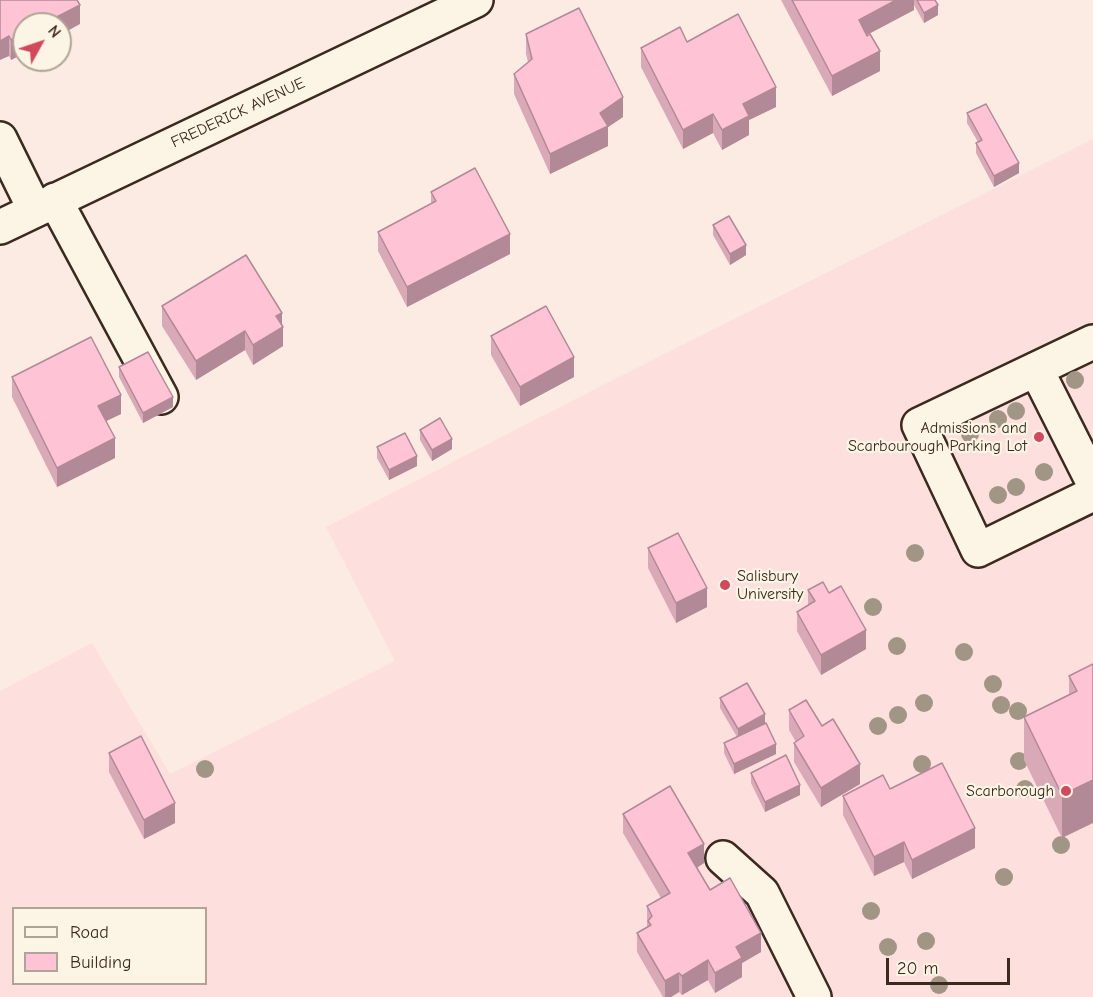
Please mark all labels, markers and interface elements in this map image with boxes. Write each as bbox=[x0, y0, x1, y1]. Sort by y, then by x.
north arrow bbox=[12, 12, 72, 72]
text: N bbox=[44, 22, 65, 41]
street label: FREDERICK AVENUE bbox=[168, 74, 308, 152]
place label: Admissions and Scarbourough Parking Lot bbox=[848, 418, 1027, 456]
marker: Admissions and Scarbourough Parking Lot bbox=[1032, 430, 1046, 444]
place label: Salisbury University bbox=[737, 566, 803, 604]
marker: Salisbury University bbox=[718, 578, 732, 592]
place label: Scarborough bbox=[966, 781, 1054, 801]
marker: Scarborough bbox=[1059, 784, 1073, 798]
legend bbox=[12, 907, 207, 985]
text: Road bbox=[70, 922, 109, 943]
scale bar bbox=[889, 946, 1014, 984]
text: Building bbox=[70, 952, 132, 973]
text: 20 m bbox=[897, 958, 938, 979]

